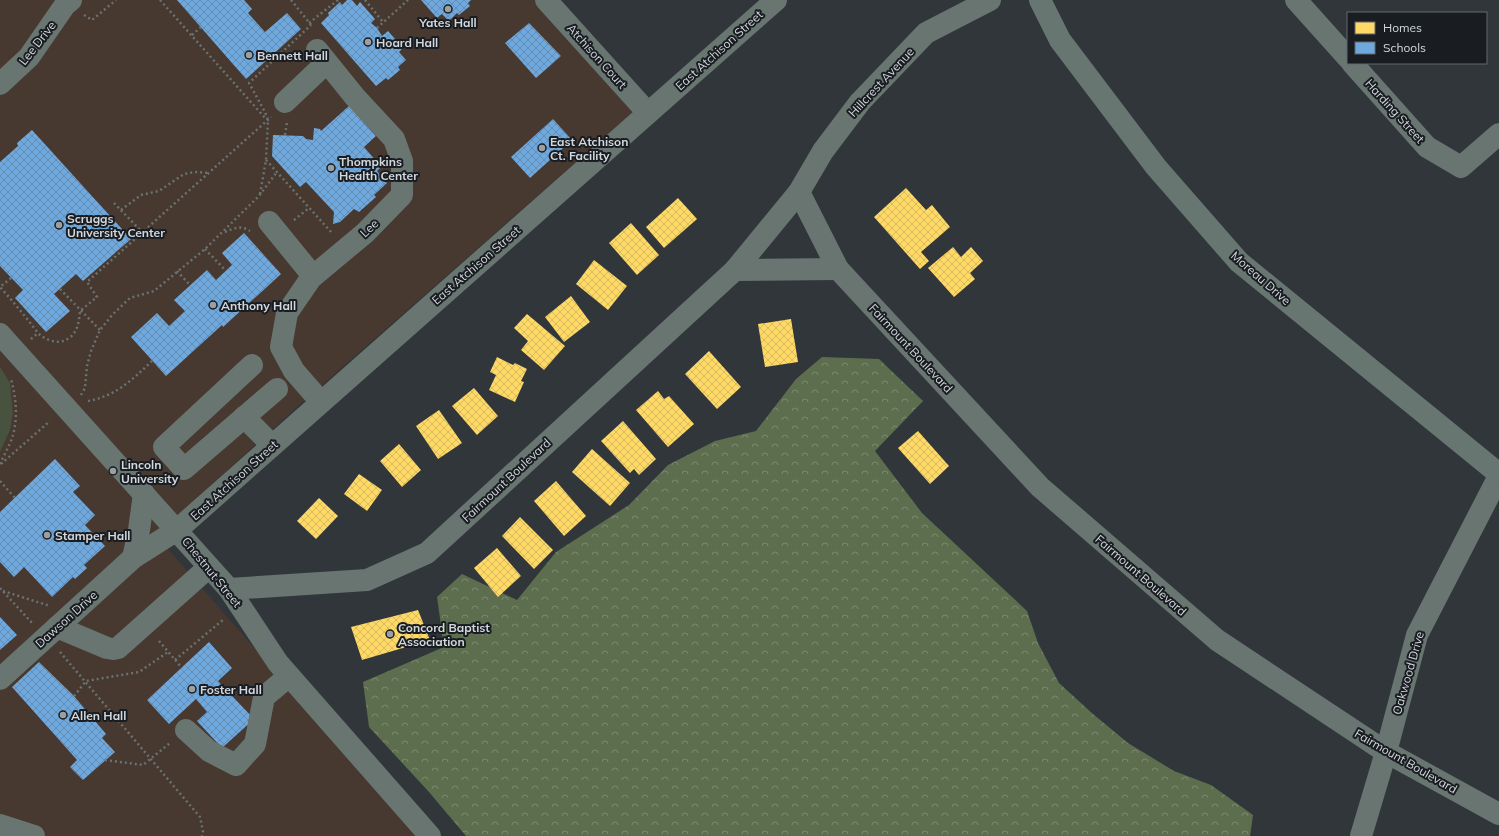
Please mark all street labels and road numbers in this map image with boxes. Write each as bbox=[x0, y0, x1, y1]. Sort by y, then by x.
street label: East Atchison Street bbox=[672, 7, 766, 93]
street label: Lee Drive bbox=[15, 18, 59, 68]
street label: Atchison Court bbox=[564, 20, 630, 92]
street label: Hillcrest Avenue bbox=[845, 44, 917, 120]
street label: Harding Street bbox=[1362, 76, 1428, 146]
street label: Lee bbox=[357, 216, 381, 240]
street label: East Atchison Street bbox=[429, 223, 523, 307]
street label: Moreau Drive bbox=[1228, 248, 1294, 308]
street label: Fairmount Boulevard bbox=[866, 301, 956, 395]
street label: Fairmount Boulevard bbox=[459, 435, 553, 525]
street label: East Atchison Street bbox=[187, 437, 281, 523]
street label: Fairmount Boulevard bbox=[1092, 531, 1190, 619]
street label: Chestnut Street bbox=[179, 534, 245, 610]
street label: Dawson Drive bbox=[32, 587, 100, 651]
street label: Oakwood Drive bbox=[1389, 630, 1427, 716]
street label: Fairmount Boulevard bbox=[1352, 726, 1460, 796]

